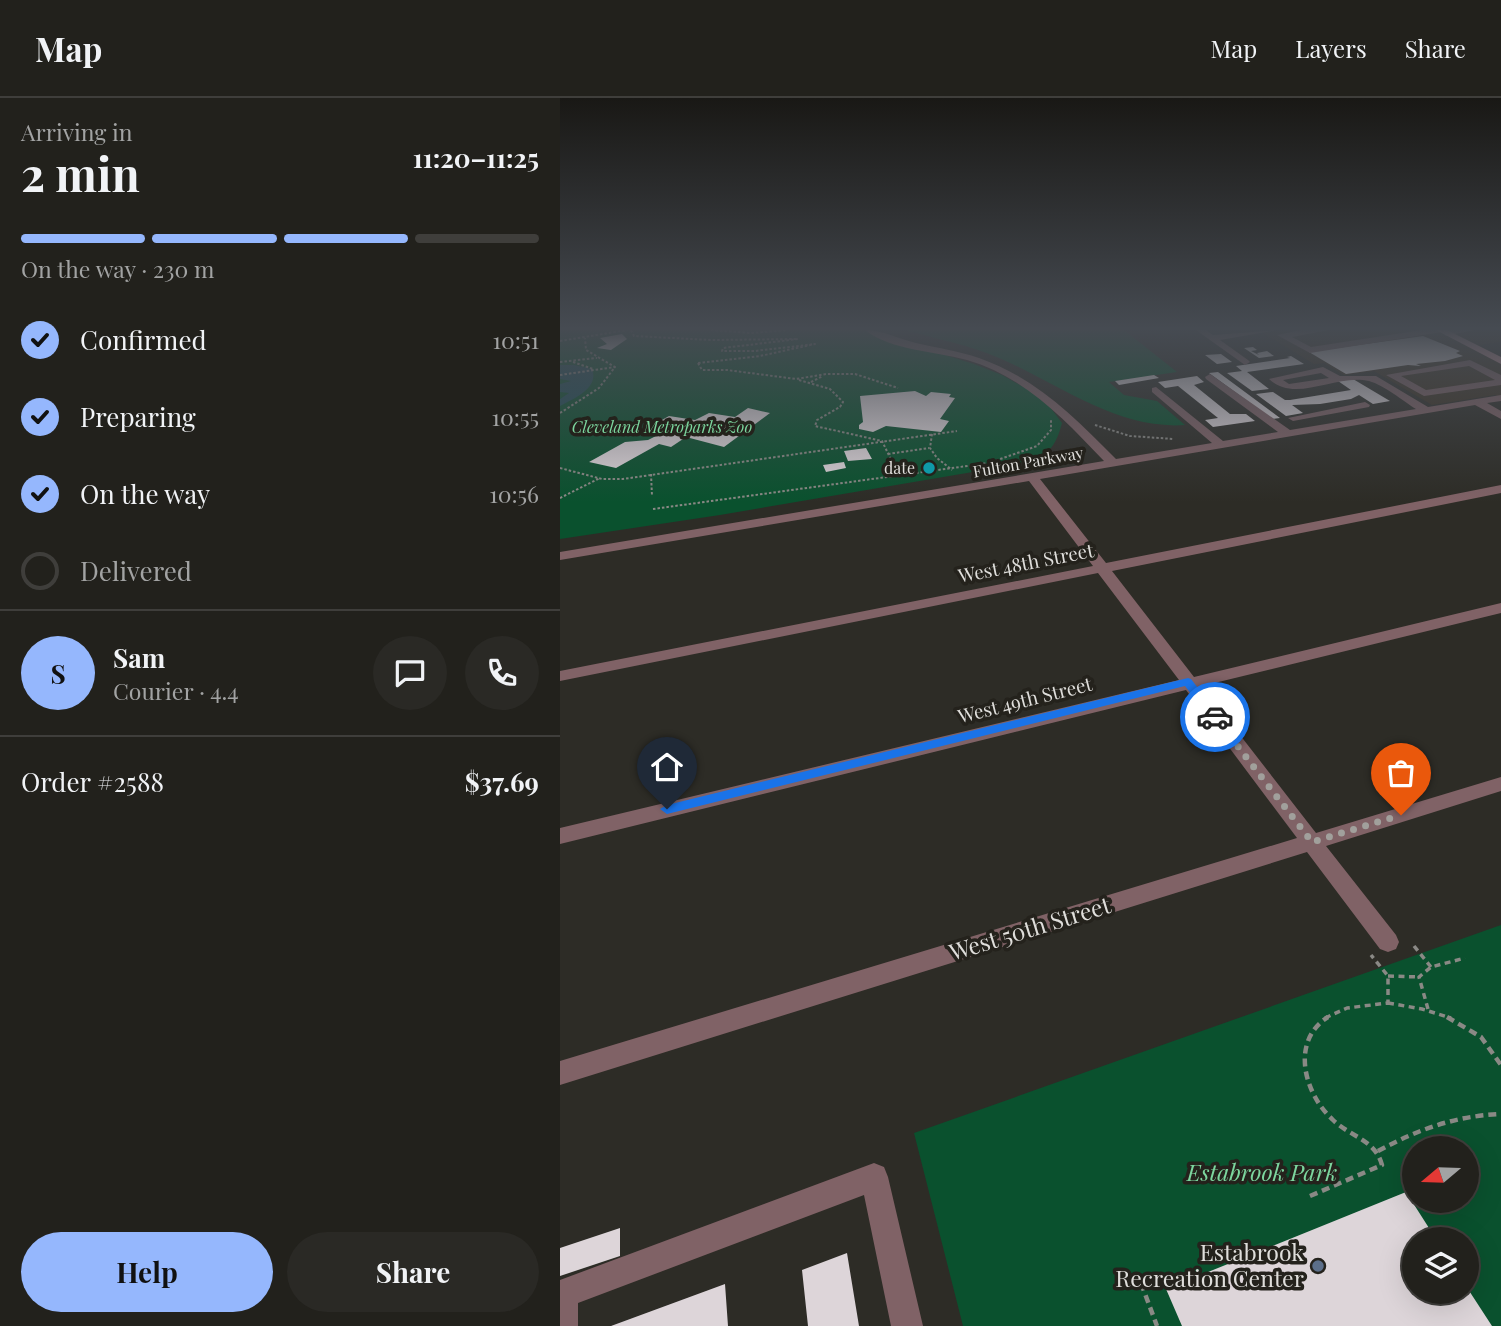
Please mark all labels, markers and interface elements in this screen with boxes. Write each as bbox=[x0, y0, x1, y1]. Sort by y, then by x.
text: Map bbox=[35, 26, 102, 70]
text: Map bbox=[1211, 32, 1257, 64]
text: Layers bbox=[1295, 32, 1367, 64]
text: Share bbox=[1405, 32, 1466, 64]
text: Arriving in bbox=[21, 116, 133, 147]
text: 11:20–11:25 bbox=[413, 140, 539, 175]
text: 2 min bbox=[21, 142, 140, 204]
text: On the way · 230 m bbox=[21, 253, 214, 284]
icon: check bbox=[21, 321, 59, 359]
text: Confirmed bbox=[80, 322, 207, 357]
text: 10:51 bbox=[493, 324, 539, 355]
icon: check bbox=[21, 398, 59, 436]
text: Preparing bbox=[80, 399, 196, 434]
text: 10:55 bbox=[491, 401, 539, 432]
park label: Cleveland Metroparks Zoo bbox=[572, 416, 752, 437]
street label: Fulton Parkway bbox=[971, 441, 1085, 482]
place label: date bbox=[884, 457, 915, 478]
marker: date bbox=[921, 460, 937, 476]
icon: check bbox=[21, 475, 59, 513]
text: On the way bbox=[80, 476, 210, 511]
text: 10:56 bbox=[489, 478, 539, 509]
street label: West 48th Street bbox=[955, 536, 1096, 588]
text: Delivered bbox=[80, 553, 192, 588]
button: chat bbox=[373, 636, 447, 710]
button: phone bbox=[465, 636, 539, 710]
text: Sam bbox=[113, 640, 165, 675]
text: S bbox=[50, 656, 66, 691]
street label: West 49th Street bbox=[954, 670, 1095, 729]
text: Courier · 4.4 bbox=[113, 675, 239, 706]
courier bbox=[1180, 682, 1250, 752]
icon: car bbox=[1196, 698, 1234, 736]
pin bbox=[637, 737, 697, 809]
pin bbox=[1371, 743, 1431, 815]
icon: home bbox=[648, 748, 686, 786]
icon: bag bbox=[1382, 754, 1420, 792]
text: Order #2588 bbox=[21, 764, 164, 799]
text: $37.69 bbox=[465, 764, 539, 799]
street label: West 50th Street bbox=[944, 888, 1115, 967]
north arrow bbox=[1402, 1136, 1479, 1213]
map controls bbox=[1402, 1136, 1479, 1304]
park label: Estabrook Park bbox=[1186, 1156, 1337, 1187]
button: layers bbox=[1402, 1227, 1479, 1304]
button: Help bbox=[21, 1232, 273, 1312]
button: Share bbox=[287, 1232, 539, 1312]
place label: Estabrook Recreation Center bbox=[1115, 1236, 1304, 1293]
marker: Estabrook Recreation Center bbox=[1310, 1258, 1326, 1274]

